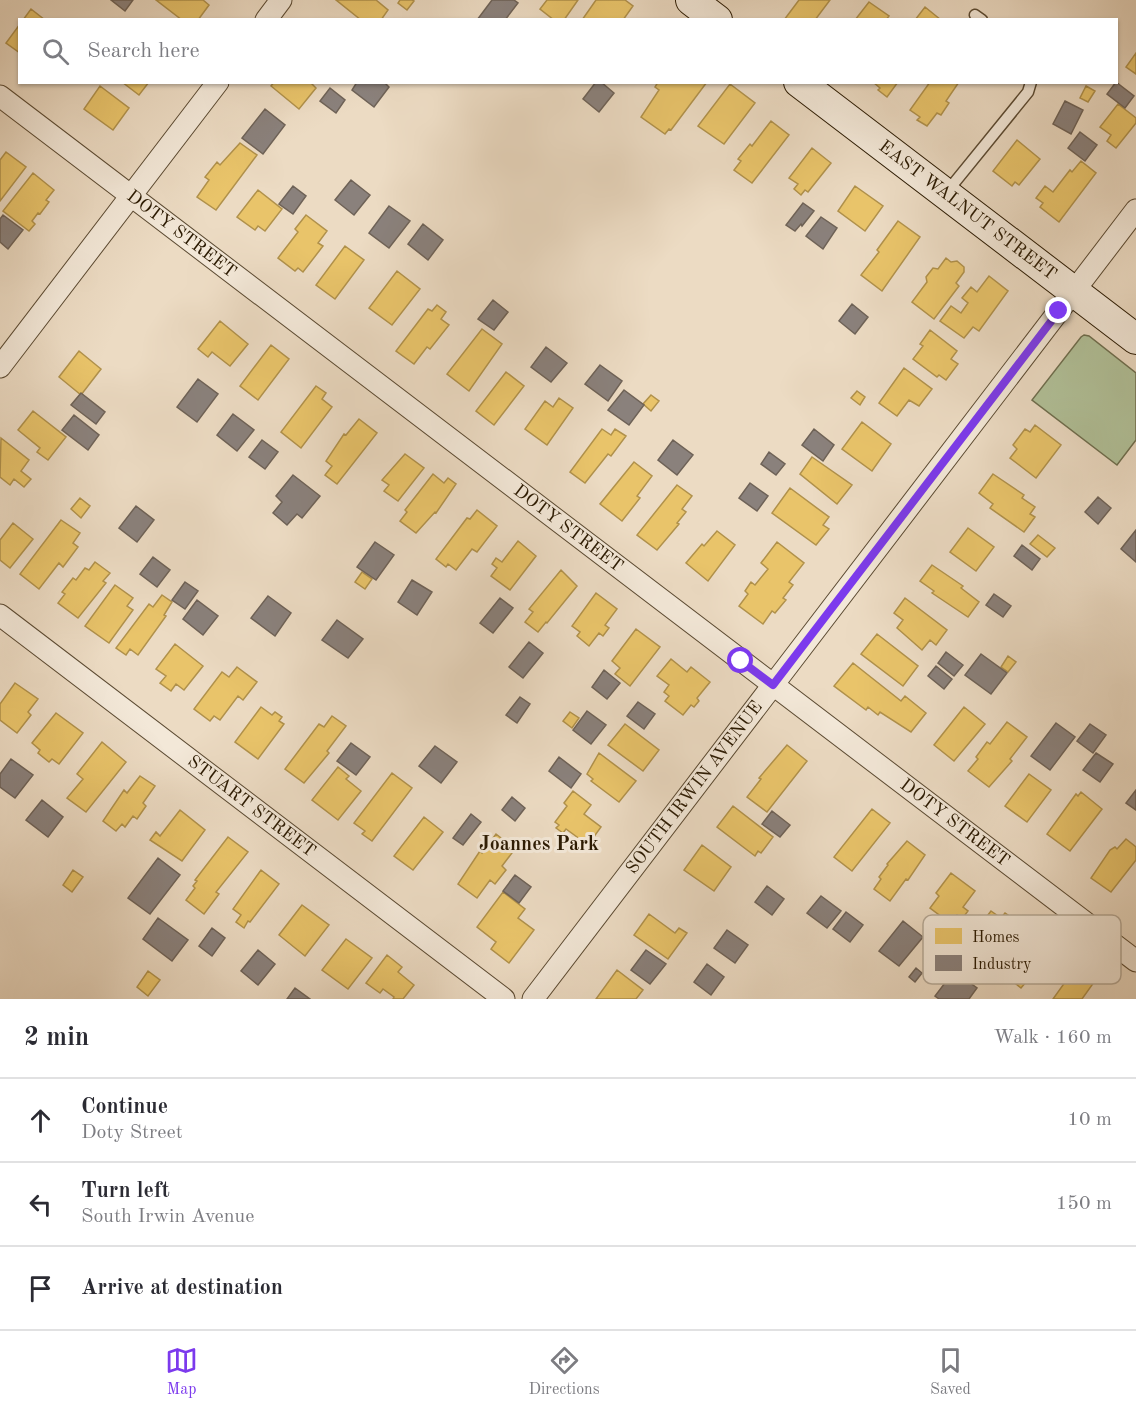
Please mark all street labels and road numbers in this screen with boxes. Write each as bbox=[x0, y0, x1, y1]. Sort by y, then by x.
street label: EAST WALNUT STREET bbox=[875, 137, 1060, 284]
street label: DOTY STREET bbox=[123, 187, 239, 281]
street label: DOTY STREET bbox=[510, 481, 626, 576]
street label: SOUTH IRWIN AVENUE bbox=[623, 698, 766, 877]
street label: STUART STREET bbox=[184, 752, 319, 861]
street label: DOTY STREET bbox=[897, 776, 1013, 870]

